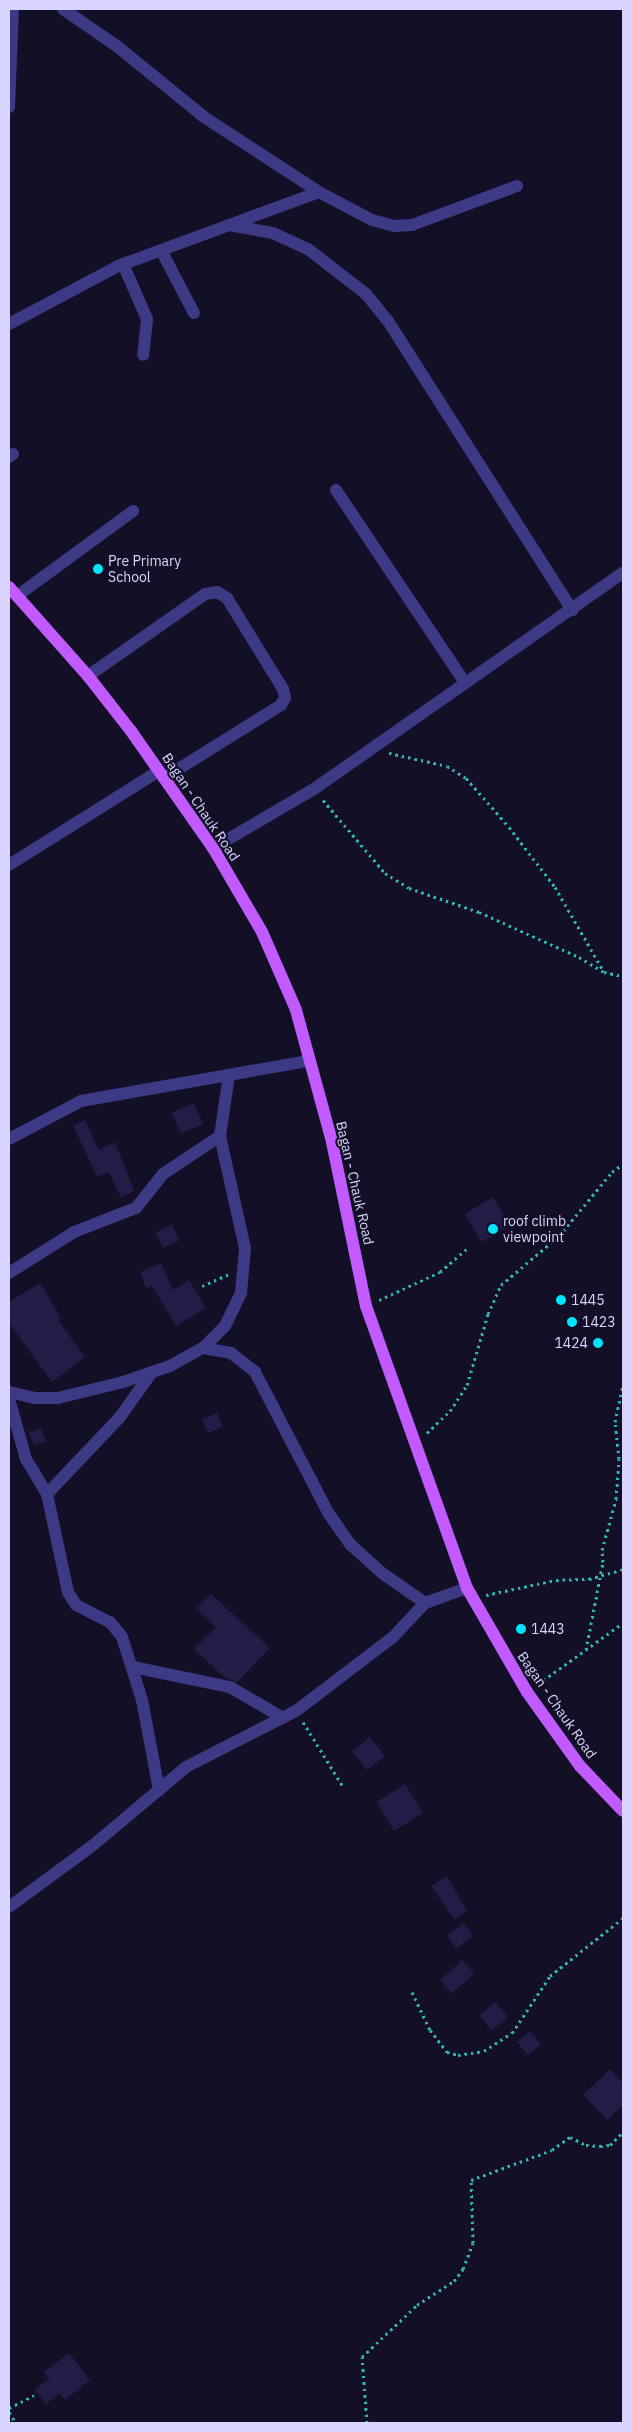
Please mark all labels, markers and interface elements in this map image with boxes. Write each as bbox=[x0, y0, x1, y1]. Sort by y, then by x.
place label: Pre Primary School bbox=[108, 553, 181, 586]
marker: Pre Primary School bbox=[92, 563, 104, 575]
street label: Bagan - Chauk Road bbox=[159, 750, 243, 864]
street label: Bagan - Chauk Road bbox=[333, 1119, 377, 1247]
place label: roof climb viewpoint bbox=[503, 1213, 566, 1246]
marker: roof climb viewpoint bbox=[487, 1223, 499, 1235]
place label: 1445 bbox=[571, 1292, 605, 1308]
marker: 1445 bbox=[555, 1294, 567, 1306]
place label: 1423 bbox=[582, 1314, 616, 1330]
marker: 1423 bbox=[566, 1316, 578, 1328]
place label: 1424 bbox=[554, 1335, 588, 1351]
marker: 1424 bbox=[592, 1337, 604, 1349]
place label: 1443 bbox=[531, 1621, 565, 1637]
marker: 1443 bbox=[515, 1623, 527, 1635]
street label: Bagan - Chauk Road bbox=[514, 1648, 600, 1762]

